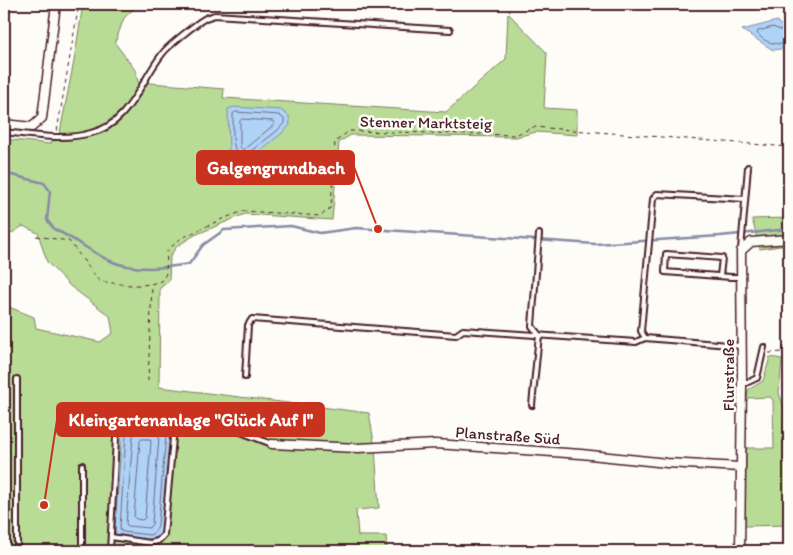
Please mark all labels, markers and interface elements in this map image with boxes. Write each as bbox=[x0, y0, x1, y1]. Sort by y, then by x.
street label: Stenner Marktsteig bbox=[360, 112, 493, 133]
callout: Galgengrundbach bbox=[197, 151, 354, 184]
text: Galgengrundbach bbox=[207, 157, 345, 179]
street label: Flurstraße bbox=[719, 339, 738, 411]
callout: Kleingartenanlage "Glück Auf I" bbox=[57, 403, 324, 436]
text: Kleingartenanlage "Glück Auf I" bbox=[69, 409, 314, 431]
street label: Planstraße Süd bbox=[455, 422, 561, 449]

